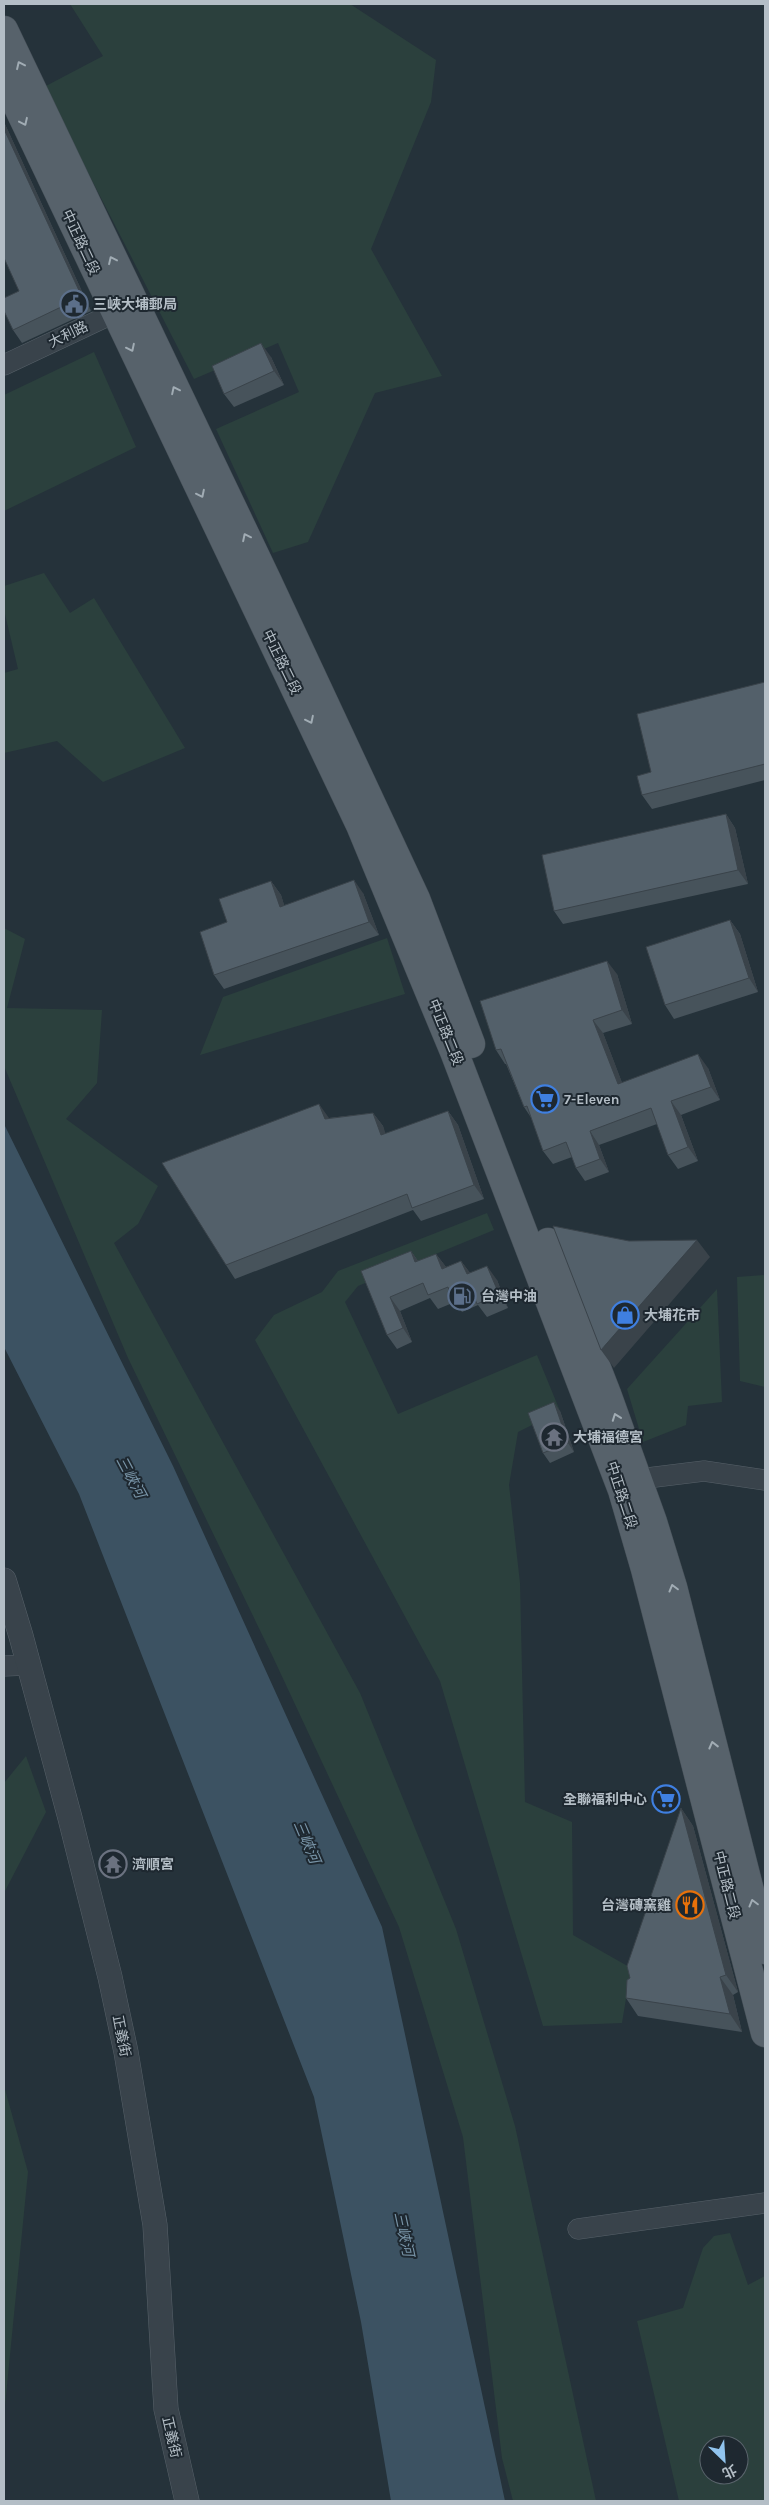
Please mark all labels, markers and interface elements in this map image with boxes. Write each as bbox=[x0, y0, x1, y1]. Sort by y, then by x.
one-way arrow bbox=[16, 61, 27, 70]
one-way arrow bbox=[18, 117, 29, 126]
street label: 中正路二段 bbox=[58, 207, 103, 278]
one-way arrow bbox=[109, 256, 119, 265]
public building icon: 三峽大埔郵局 bbox=[59, 289, 89, 319]
place label: 三峽大埔郵局 bbox=[93, 296, 177, 313]
street label: 大利路 bbox=[46, 318, 91, 351]
one-way arrow bbox=[125, 343, 135, 352]
one-way arrow bbox=[171, 386, 181, 395]
one-way arrow bbox=[195, 489, 206, 498]
one-way arrow bbox=[242, 533, 252, 542]
street label: 中正路二段 bbox=[259, 627, 305, 697]
one-way arrow bbox=[303, 714, 313, 723]
street label: 中正路二段 bbox=[425, 997, 467, 1068]
supermarket icon: 7-Eleven bbox=[530, 1084, 560, 1114]
place label: 7-Eleven bbox=[564, 1091, 620, 1108]
fuel station icon: 台灣中油 bbox=[447, 1281, 477, 1311]
place label: 台灣中油 bbox=[481, 1288, 537, 1305]
shop icon: 大埔花市 bbox=[610, 1300, 640, 1330]
place label: 大埔花市 bbox=[644, 1307, 700, 1324]
one-way arrow bbox=[612, 1413, 622, 1422]
temple icon: 大埔福德宮 bbox=[539, 1422, 569, 1452]
place label: 大埔福德宮 bbox=[573, 1429, 643, 1446]
water label: 三峽河 bbox=[112, 1453, 151, 1504]
street label: 中正路二段 bbox=[603, 1459, 640, 1531]
one-way arrow bbox=[668, 1584, 678, 1592]
one-way arrow bbox=[708, 1741, 719, 1750]
supermarket icon: 全聯福利中心 bbox=[651, 1784, 681, 1814]
place label: 全聯福利中心 bbox=[563, 1791, 647, 1808]
water label: 三峽河 bbox=[290, 1818, 325, 1869]
temple icon: 濟順宮 bbox=[98, 1849, 128, 1879]
street label: 中正路二段 bbox=[710, 1849, 743, 1921]
place label: 濟順宮 bbox=[132, 1856, 174, 1873]
restaurant icon: 台灣磚窯雞 bbox=[675, 1890, 705, 1920]
place label: 台灣磚窯雞 bbox=[601, 1897, 671, 1914]
one-way arrow bbox=[748, 1899, 758, 1907]
street label: 正義街 bbox=[109, 2014, 134, 2058]
water label: 三峽河 bbox=[391, 2210, 418, 2261]
street label: 正義街 bbox=[159, 2415, 185, 2459]
north arrow bbox=[699, 2435, 749, 2485]
text: 北 bbox=[719, 2461, 739, 2482]

